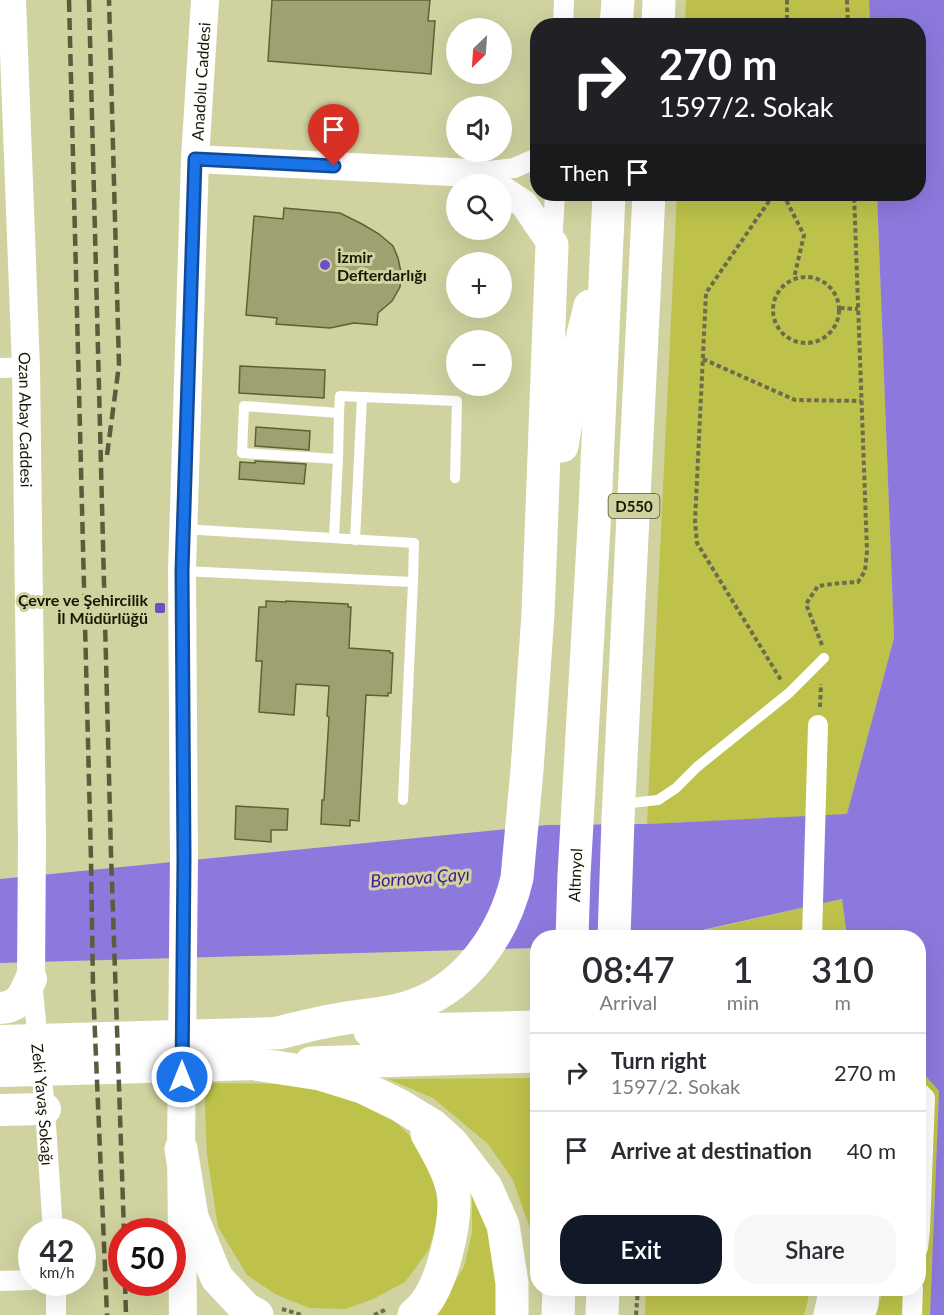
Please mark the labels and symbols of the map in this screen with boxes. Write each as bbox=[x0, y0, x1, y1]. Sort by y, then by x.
north arrow bbox=[446, 18, 512, 84]
street label: Anadolu Caddesi bbox=[187, 22, 213, 141]
pin bbox=[308, 104, 359, 166]
place label: İzmir Defterdarlığı bbox=[337, 247, 427, 284]
marker: İzmir Defterdarlığı bbox=[318, 258, 332, 272]
street label: Ozan Abay Caddesi bbox=[16, 352, 37, 488]
road number: D550 bbox=[608, 494, 660, 518]
place label: Çevre ve Şehircilik İl Müdürlüğü bbox=[18, 590, 148, 627]
marker: Çevre ve Şehircilik İl Müdürlüğü bbox=[153, 601, 167, 615]
street label: Altınyol bbox=[564, 847, 585, 902]
water label: Bornova Çayı bbox=[370, 863, 470, 891]
street label: Zeki Yavaş Sokağı bbox=[29, 1043, 58, 1166]
position arrow bbox=[150, 1045, 214, 1109]
speed limit sign: 50 bbox=[108, 1218, 186, 1296]

